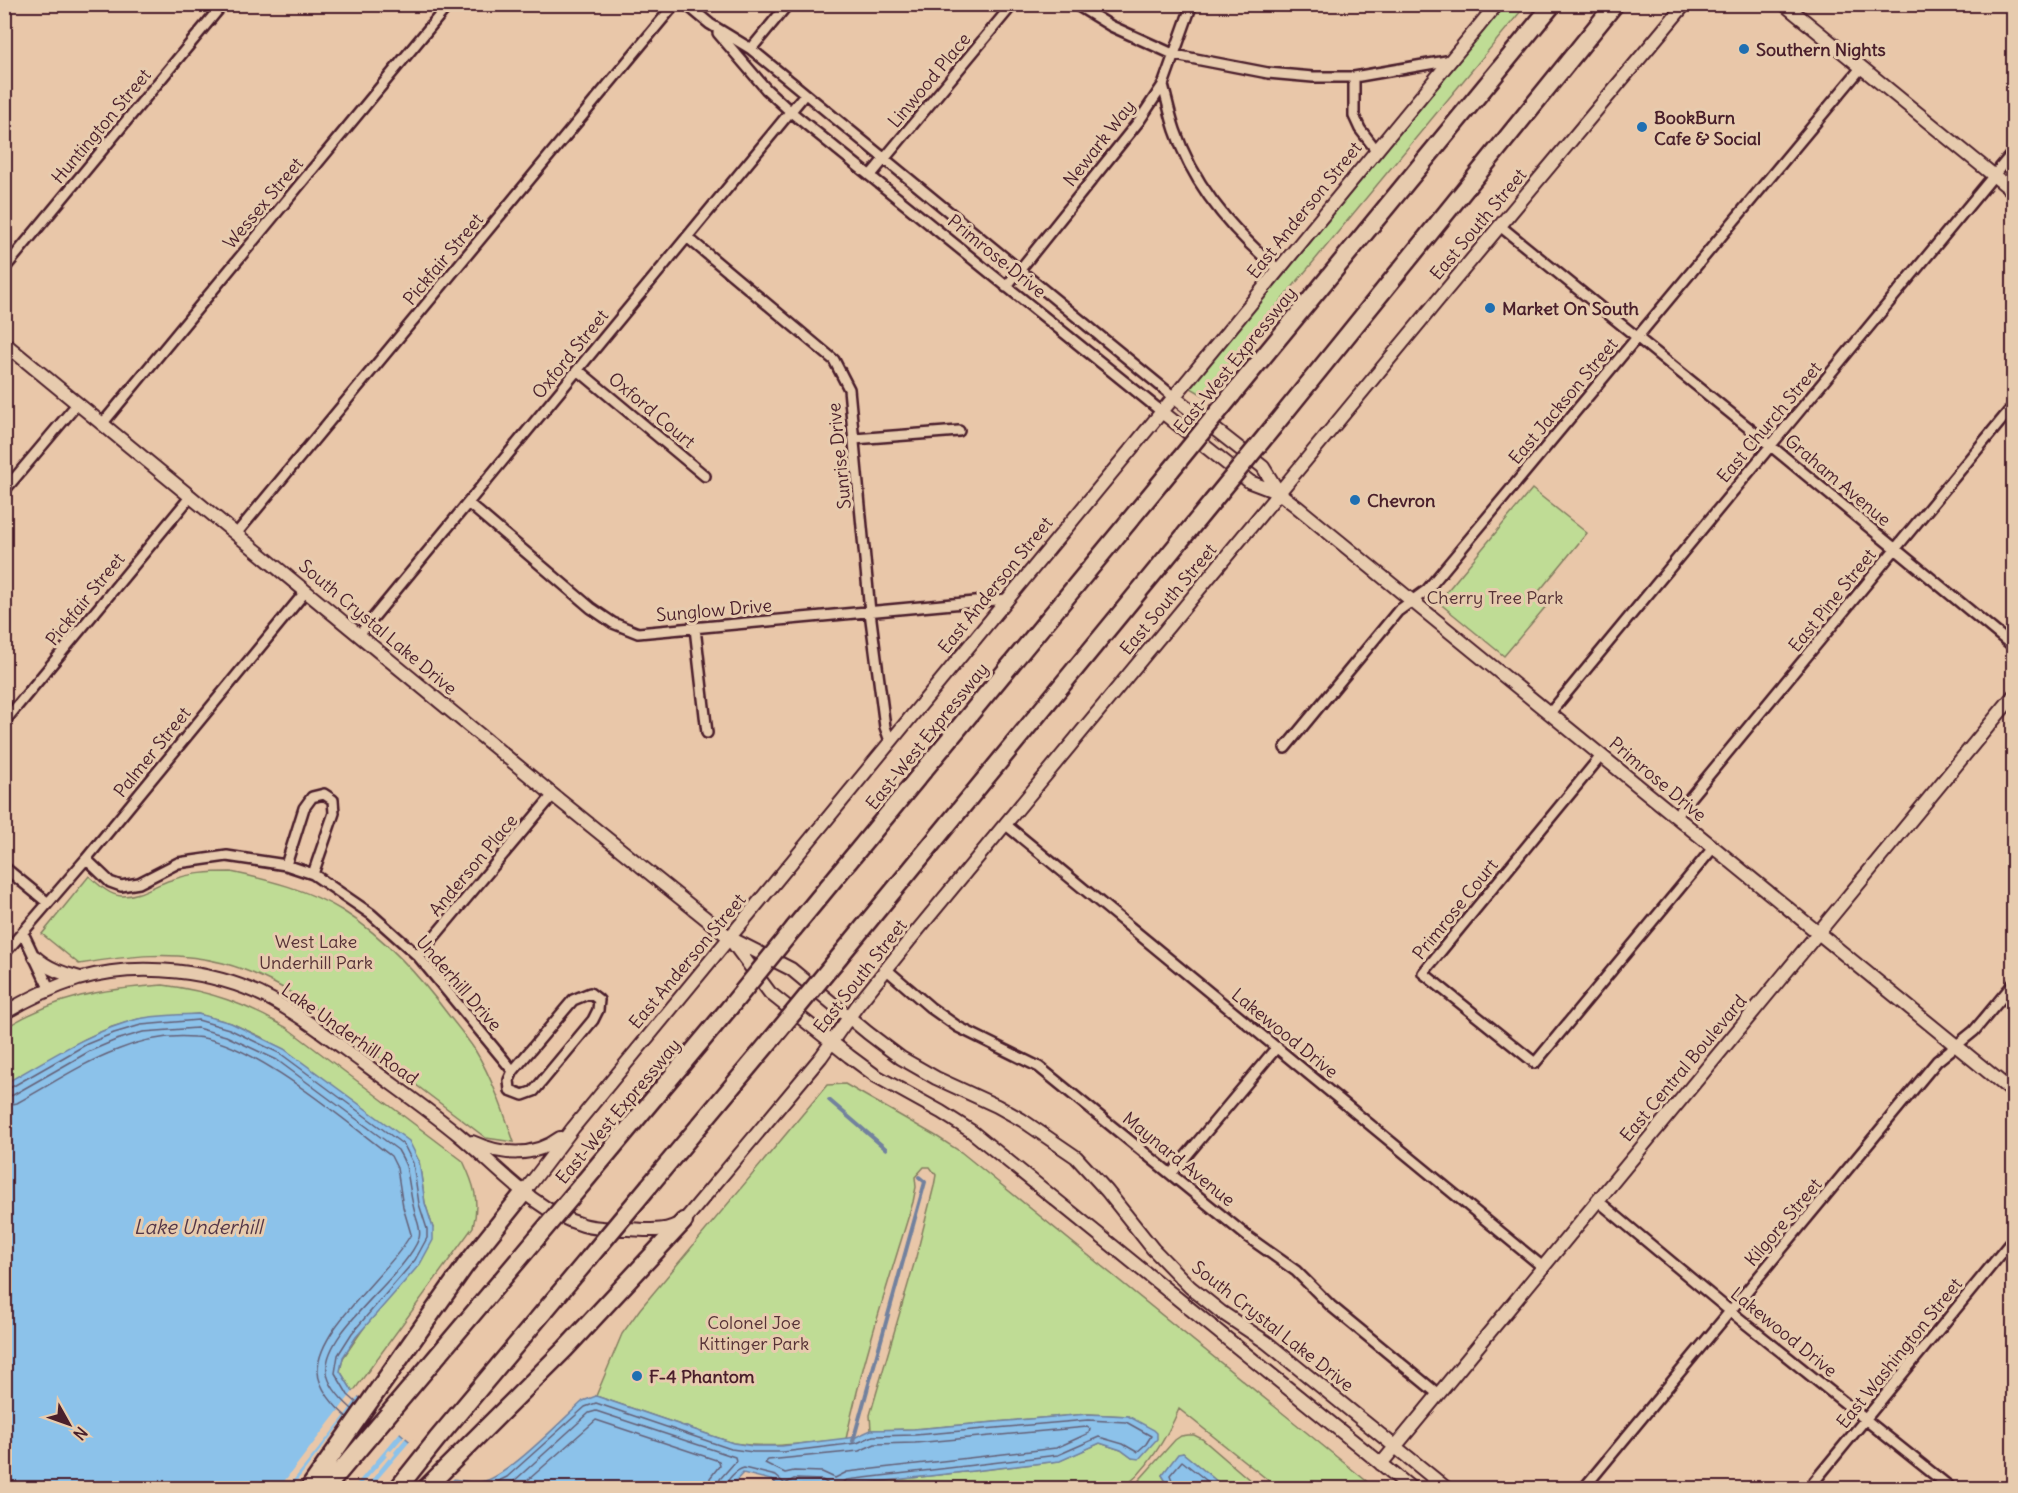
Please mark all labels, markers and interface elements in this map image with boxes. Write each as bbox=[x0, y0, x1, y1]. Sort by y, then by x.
street label: Linwood Place bbox=[883, 28, 975, 132]
place label: Southern Nights bbox=[1756, 38, 1886, 61]
marker: Southern Nights bbox=[1737, 42, 1751, 56]
street label: Huntington Street bbox=[46, 64, 156, 188]
street label: Newark Way bbox=[1058, 95, 1140, 191]
place label: BookBurn Cafe & Social bbox=[1654, 106, 1761, 150]
marker: BookBurn Cafe & Social bbox=[1635, 120, 1649, 134]
street label: East Anderson Street bbox=[1242, 137, 1366, 283]
street label: Wessex Street bbox=[218, 152, 308, 254]
street label: East South Street bbox=[1425, 164, 1531, 284]
street label: Pickfair Street bbox=[398, 208, 488, 310]
street label: Primrose Drive bbox=[943, 209, 1051, 303]
street label: East-West Expressway bbox=[1169, 282, 1301, 438]
place label: Market On South bbox=[1502, 297, 1640, 320]
marker: Market On South bbox=[1483, 301, 1497, 315]
street label: Oxford Street bbox=[527, 305, 613, 403]
street label: East Jackson Street bbox=[1503, 333, 1623, 469]
street label: East Church Street bbox=[1712, 357, 1826, 487]
street label: Oxford Court bbox=[604, 367, 700, 453]
street label: Sunrise Drive bbox=[822, 402, 856, 510]
street label: Graham Avenue bbox=[1780, 429, 1896, 531]
place label: Chevron bbox=[1367, 489, 1436, 512]
marker: Chevron bbox=[1348, 493, 1362, 507]
street label: East Anderson Street bbox=[933, 512, 1057, 658]
street label: East South Street bbox=[1115, 539, 1221, 659]
street label: East Pine Street bbox=[1783, 544, 1881, 656]
street label: Pickfair Street bbox=[41, 548, 129, 650]
street label: South Crystal Lake Drive bbox=[294, 554, 462, 700]
park label: Cherry Tree Park bbox=[1427, 586, 1564, 609]
street label: Sunglow Drive bbox=[655, 593, 773, 627]
street label: East-West Expressway bbox=[861, 658, 993, 814]
street label: Palmer Street bbox=[108, 702, 196, 802]
street label: Primrose Drive bbox=[1605, 732, 1711, 826]
street label: Anderson Place bbox=[424, 809, 522, 921]
street label: Primrose Court bbox=[1407, 854, 1503, 964]
street label: East Anderson Street bbox=[624, 889, 750, 1033]
street label: East South Street bbox=[808, 914, 912, 1038]
park label: West Lake Underhill Park bbox=[259, 930, 373, 974]
street label: Underhill Drive bbox=[411, 930, 507, 1036]
street label: Lake Underhill Road bbox=[277, 978, 423, 1090]
street label: Lakewood Drive bbox=[1227, 983, 1343, 1083]
street label: East Central Boulevard bbox=[1615, 989, 1752, 1146]
street label: East-West Expressway bbox=[550, 1034, 686, 1188]
street label: Maynard Avenue bbox=[1118, 1107, 1240, 1211]
street label: Kilgore Street bbox=[1739, 1173, 1827, 1271]
water label: Lake Underhill bbox=[134, 1214, 265, 1239]
street label: South Crystal Lake Drive bbox=[1187, 1256, 1359, 1396]
street label: East Washington Street bbox=[1831, 1273, 1967, 1433]
street label: Lakewood Drive bbox=[1726, 1282, 1842, 1382]
park label: Colonel Joe Kittinger Park bbox=[699, 1311, 809, 1355]
place label: F-4 Phantom bbox=[649, 1365, 755, 1388]
marker: F-4 Phantom bbox=[630, 1369, 644, 1383]
north arrow bbox=[39, 1394, 99, 1454]
text: N bbox=[69, 1423, 92, 1444]

